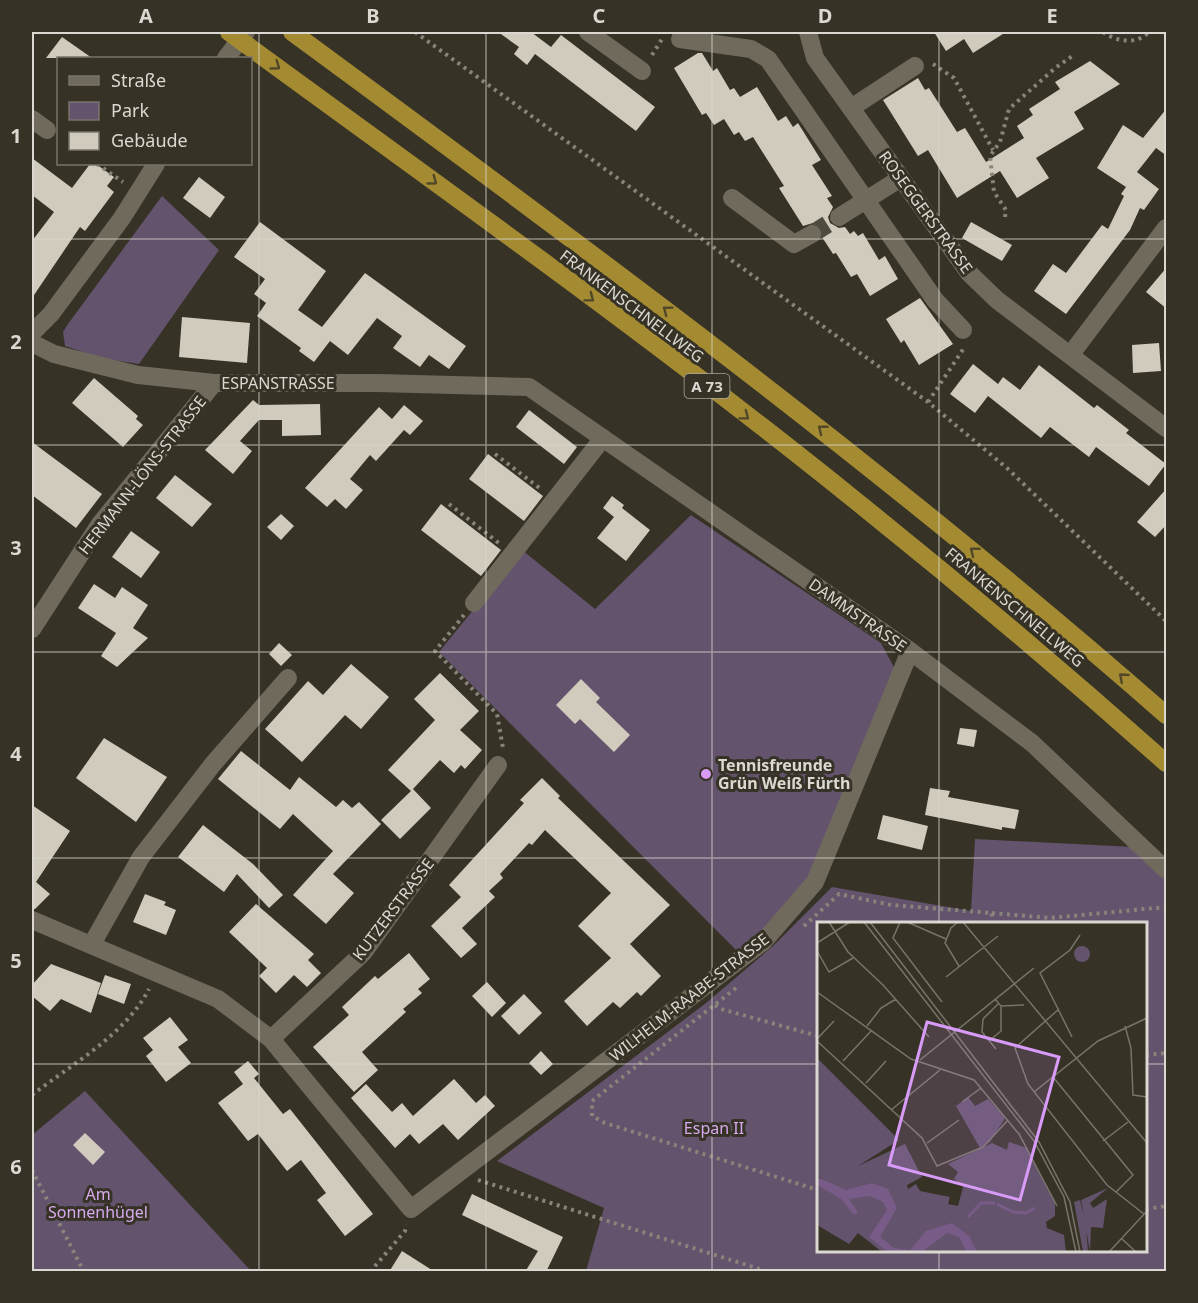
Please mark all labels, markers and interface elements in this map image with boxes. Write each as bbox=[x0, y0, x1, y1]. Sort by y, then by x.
text: A bbox=[139, 2, 153, 29]
text: B bbox=[366, 2, 380, 29]
text: C bbox=[593, 2, 606, 29]
text: D bbox=[818, 2, 832, 29]
text: E bbox=[1046, 2, 1058, 29]
legend bbox=[57, 57, 252, 165]
one-way arrow bbox=[269, 59, 280, 70]
text: Straße bbox=[111, 68, 166, 92]
text: Park bbox=[111, 98, 149, 122]
text: 1 bbox=[10, 122, 22, 149]
text: Gebäude bbox=[111, 128, 188, 152]
street label: ROSEGGERSTRASSE bbox=[874, 146, 978, 278]
one-way arrow bbox=[427, 174, 438, 185]
street label: FRANKENSCHNELLWEG bbox=[555, 244, 709, 368]
one-way arrow bbox=[583, 291, 594, 302]
one-way arrow bbox=[663, 306, 674, 317]
text: 2 bbox=[10, 328, 22, 355]
street label: ESPANSTRASSE bbox=[221, 372, 335, 394]
road number: A 73 bbox=[684, 374, 730, 398]
street label: HERMANN-LÖNS-STRASSE bbox=[73, 391, 211, 559]
one-way arrow bbox=[738, 408, 749, 419]
one-way arrow bbox=[817, 425, 828, 436]
text: 3 bbox=[10, 534, 22, 561]
street label: FRANKENSCHNELLWEG bbox=[941, 542, 1089, 672]
one-way arrow bbox=[970, 547, 981, 558]
street label: DAMMSTRASSE bbox=[805, 573, 911, 657]
one-way arrow bbox=[1119, 673, 1129, 684]
text: 4 bbox=[10, 740, 22, 767]
place label: Tennisfreunde Grün Weiß Fürth bbox=[718, 754, 850, 794]
marker: Tennisfreunde Grün Weiß Fürth bbox=[699, 767, 713, 781]
street label: KUTZERSTRASSE bbox=[347, 853, 439, 965]
inset map bbox=[817, 922, 1147, 1252]
street label: WILHELM-RAABE-STRASSE bbox=[605, 928, 773, 1066]
text: 5 bbox=[10, 947, 22, 974]
park label: Espan II bbox=[684, 1117, 744, 1139]
text: 6 bbox=[10, 1153, 22, 1180]
park label: Am Sonnenhügel bbox=[48, 1183, 148, 1223]

